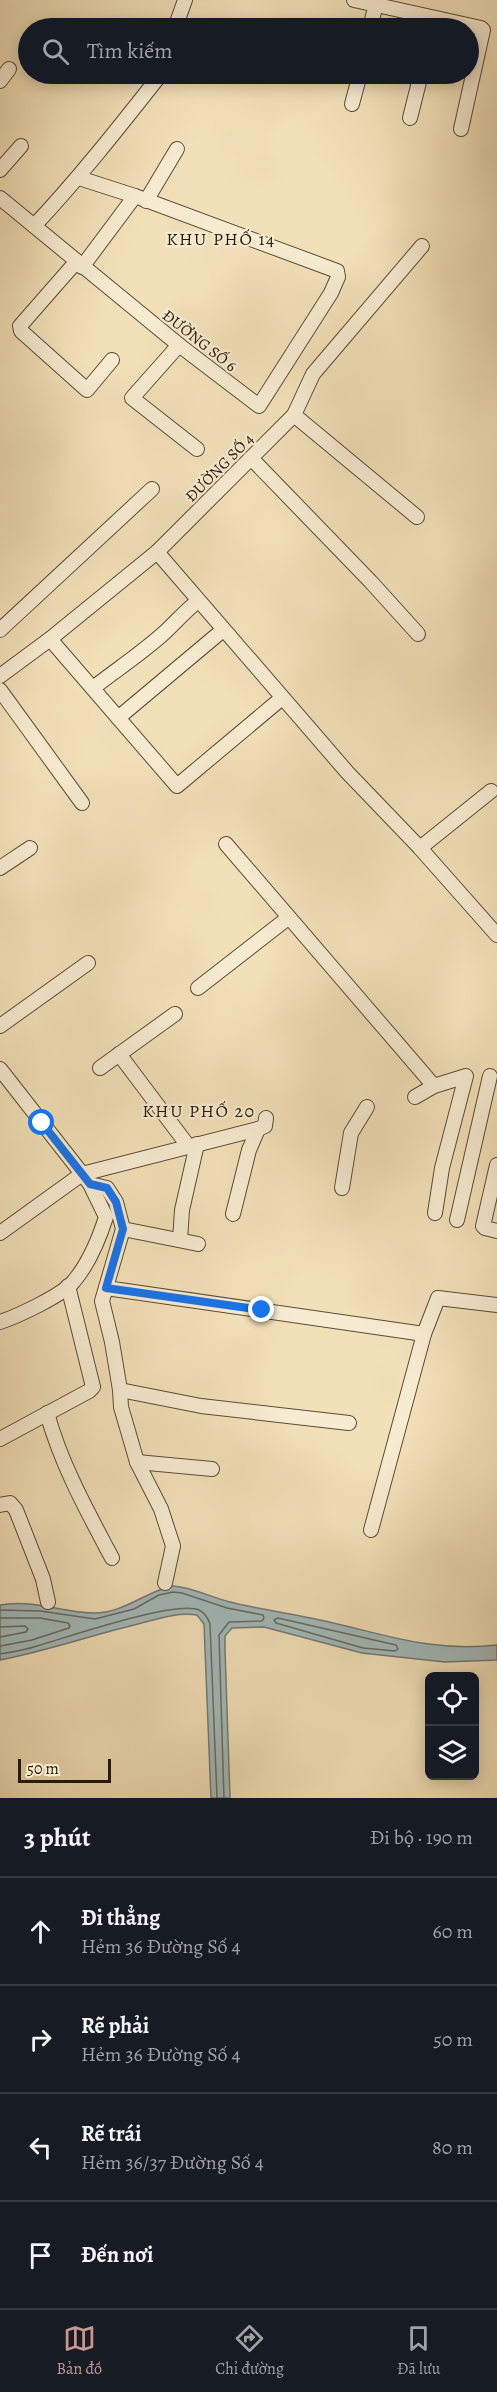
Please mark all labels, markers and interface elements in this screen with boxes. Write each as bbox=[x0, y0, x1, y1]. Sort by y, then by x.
search box bbox=[18, 18, 479, 84]
icon: search bbox=[39, 35, 72, 68]
text: Tìm kiếm bbox=[87, 36, 173, 66]
district label: KHU PHỐ 14 bbox=[166, 227, 276, 251]
street label: ĐƯỜNG SỐ 6 bbox=[157, 305, 241, 377]
street label: ĐƯỜNG SỐ 4 bbox=[180, 428, 259, 507]
district label: KHU PHỐ 20 bbox=[142, 1099, 256, 1123]
route start bbox=[28, 1109, 54, 1135]
route end bbox=[248, 1296, 274, 1322]
map controls bbox=[425, 1672, 479, 1780]
button: locate bbox=[425, 1672, 479, 1726]
button: layers bbox=[425, 1726, 479, 1780]
scale bar bbox=[18, 1756, 111, 1784]
text: 50 m bbox=[27, 1758, 59, 1780]
text: 3 phút bbox=[24, 1820, 91, 1855]
text: Đi bộ · 190 m bbox=[370, 1824, 473, 1851]
text: Đi thẳng bbox=[81, 1903, 160, 1933]
icon: ahead bbox=[24, 1915, 57, 1948]
text: 60 m bbox=[433, 1918, 473, 1945]
text: Hẻm 36 Đường Số 4 bbox=[81, 1933, 241, 1960]
text: Rẽ phải bbox=[81, 2011, 149, 2041]
icon: right bbox=[24, 2023, 57, 2056]
text: 50 m bbox=[433, 2026, 473, 2053]
text: Hẻm 36 Đường Số 4 bbox=[81, 2041, 241, 2068]
text: Rẽ trái bbox=[81, 2119, 142, 2149]
icon: left bbox=[24, 2131, 57, 2164]
text: 80 m bbox=[432, 2134, 473, 2161]
text: Hẻm 36/37 Đường Số 4 bbox=[81, 2149, 264, 2176]
icon: arrive bbox=[24, 2239, 57, 2272]
text: Đến nơi bbox=[81, 2240, 153, 2270]
tab: Bản đồ bbox=[57, 2322, 102, 2380]
tab: Chỉ đường bbox=[215, 2322, 284, 2380]
tab: Đã lưu bbox=[397, 2322, 440, 2380]

